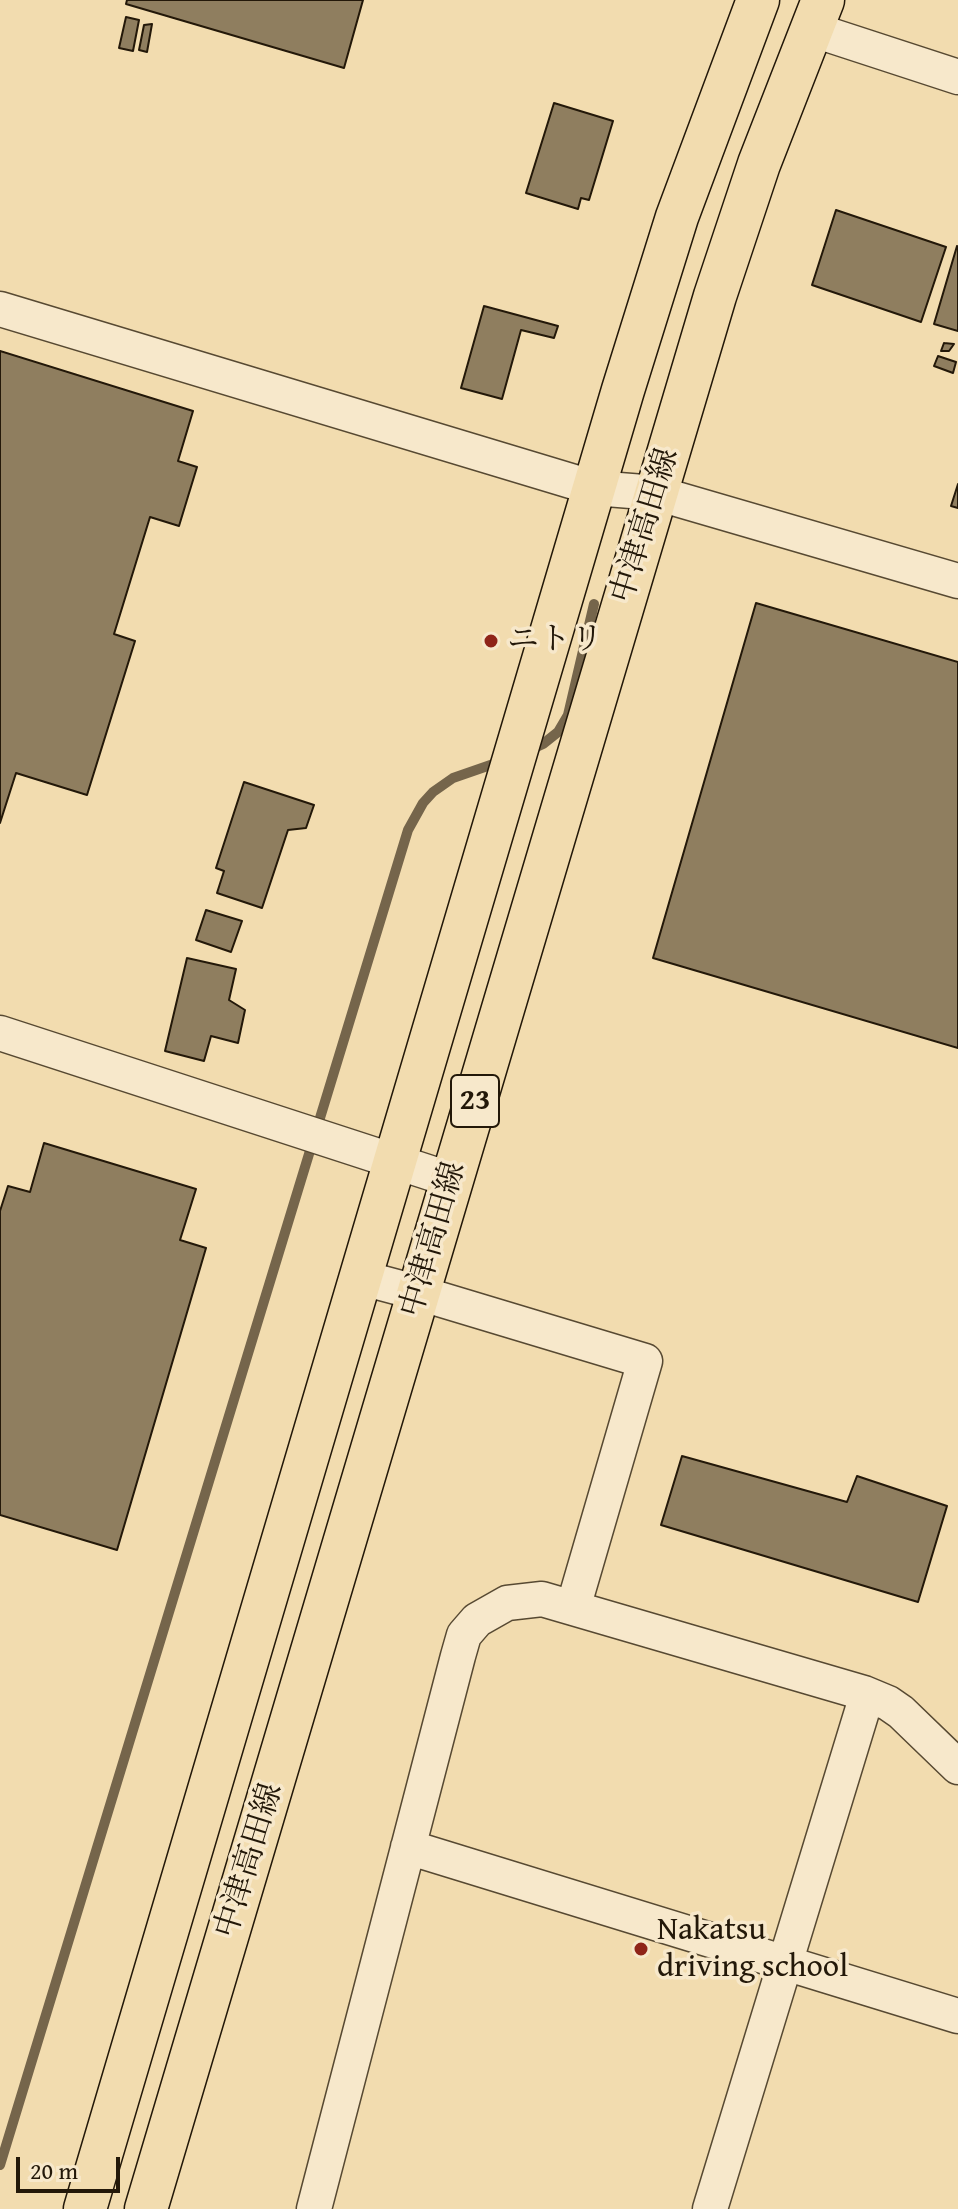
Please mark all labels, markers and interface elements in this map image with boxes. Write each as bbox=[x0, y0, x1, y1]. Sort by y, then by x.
street label: 中津高田線 bbox=[604, 444, 688, 608]
place label: ニトリ bbox=[507, 622, 603, 660]
marker: ニトリ bbox=[482, 632, 500, 650]
road number: 23 bbox=[451, 1075, 499, 1127]
street label: 中津高田線 bbox=[393, 1158, 475, 1322]
street label: 中津高田線 bbox=[208, 1779, 292, 1943]
place label: Nakatsu driving school bbox=[657, 1912, 848, 1987]
marker: Nakatsu driving school bbox=[632, 1940, 650, 1958]
scale bar bbox=[20, 2141, 124, 2191]
text: 20 m bbox=[30, 2153, 78, 2188]

